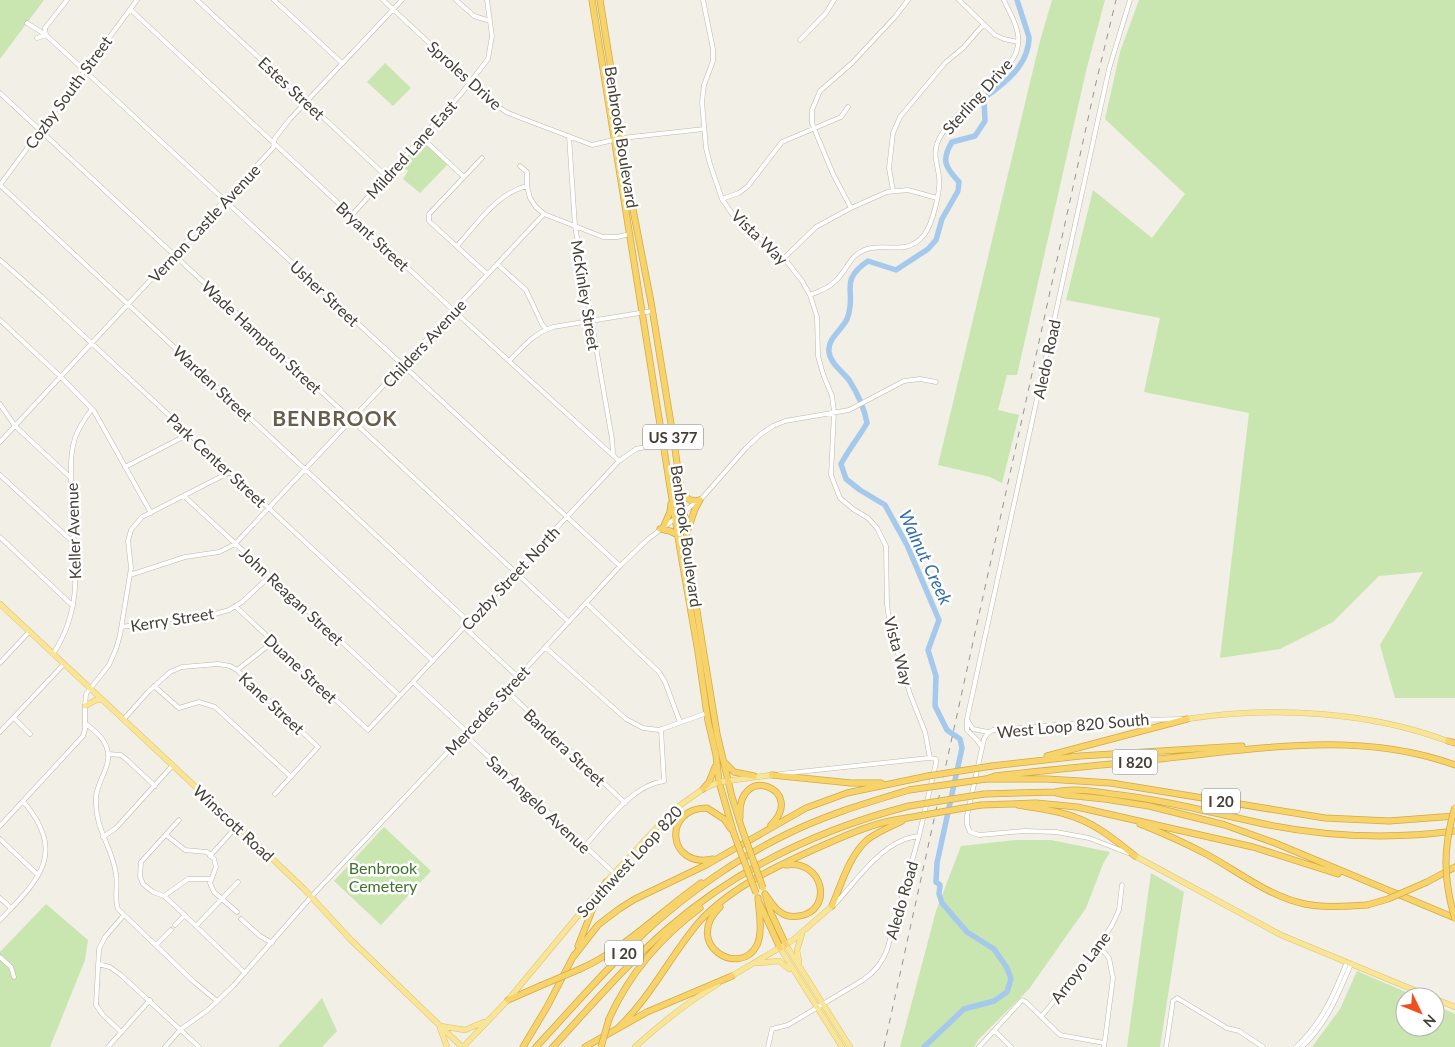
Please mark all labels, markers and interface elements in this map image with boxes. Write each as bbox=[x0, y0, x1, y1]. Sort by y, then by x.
street label: Cozby South Street bbox=[21, 32, 115, 152]
street label: Sproles Drive bbox=[424, 37, 506, 113]
street label: Estes Street bbox=[255, 53, 329, 124]
street label: Sterling Drive bbox=[938, 54, 1016, 138]
street label: Benbrook Boulevard bbox=[601, 65, 643, 209]
street label: Mildred Lane East bbox=[362, 96, 460, 202]
street label: Vernon Castle Avenue bbox=[144, 160, 264, 286]
street label: Bryant Street bbox=[333, 197, 414, 275]
street label: Vista Way bbox=[728, 206, 793, 269]
street label: McKinley Street bbox=[568, 238, 604, 352]
street label: Usher Street bbox=[287, 256, 364, 330]
street label: Wade Hampton Street bbox=[198, 277, 326, 398]
street label: Childers Avenue bbox=[378, 295, 470, 391]
street label: Aledo Road bbox=[1028, 318, 1064, 400]
street label: Warden Street bbox=[169, 341, 257, 425]
district label: BENBROOK bbox=[272, 405, 398, 430]
street label: Park Center Street bbox=[163, 409, 271, 511]
road number: US 377 bbox=[643, 424, 703, 450]
street label: Benbrook Boulevard bbox=[668, 464, 706, 608]
street label: Keller Avenue bbox=[62, 482, 84, 580]
water label: Walnut Creek bbox=[895, 506, 958, 608]
street label: Cozby Street North bbox=[457, 522, 563, 634]
street label: John Reagan Street bbox=[236, 543, 348, 649]
street label: Kerry Street bbox=[129, 603, 215, 635]
street label: Vista Way bbox=[881, 614, 918, 688]
street label: Duane Street bbox=[261, 630, 341, 707]
street label: Mercedes Street bbox=[441, 661, 533, 759]
street label: Kane Street bbox=[235, 668, 309, 738]
street label: Bandera Street bbox=[520, 704, 610, 790]
street label: West Loop 820 South bbox=[996, 709, 1150, 741]
road number: I 820 bbox=[1112, 750, 1158, 774]
street label: San Angelo Avenue bbox=[483, 751, 595, 857]
street label: Winscott Road bbox=[190, 781, 278, 865]
road number: I 20 bbox=[1202, 788, 1240, 814]
street label: Southwest Loop 820 bbox=[572, 801, 686, 921]
park label: Benbrook Cemetery bbox=[349, 858, 418, 895]
street label: Aledo Road bbox=[881, 859, 921, 941]
street label: Arroyo Lane bbox=[1046, 927, 1114, 1007]
road number: I 20 bbox=[605, 940, 643, 966]
north arrow bbox=[1395, 987, 1445, 1037]
text: N bbox=[1420, 1011, 1440, 1031]

